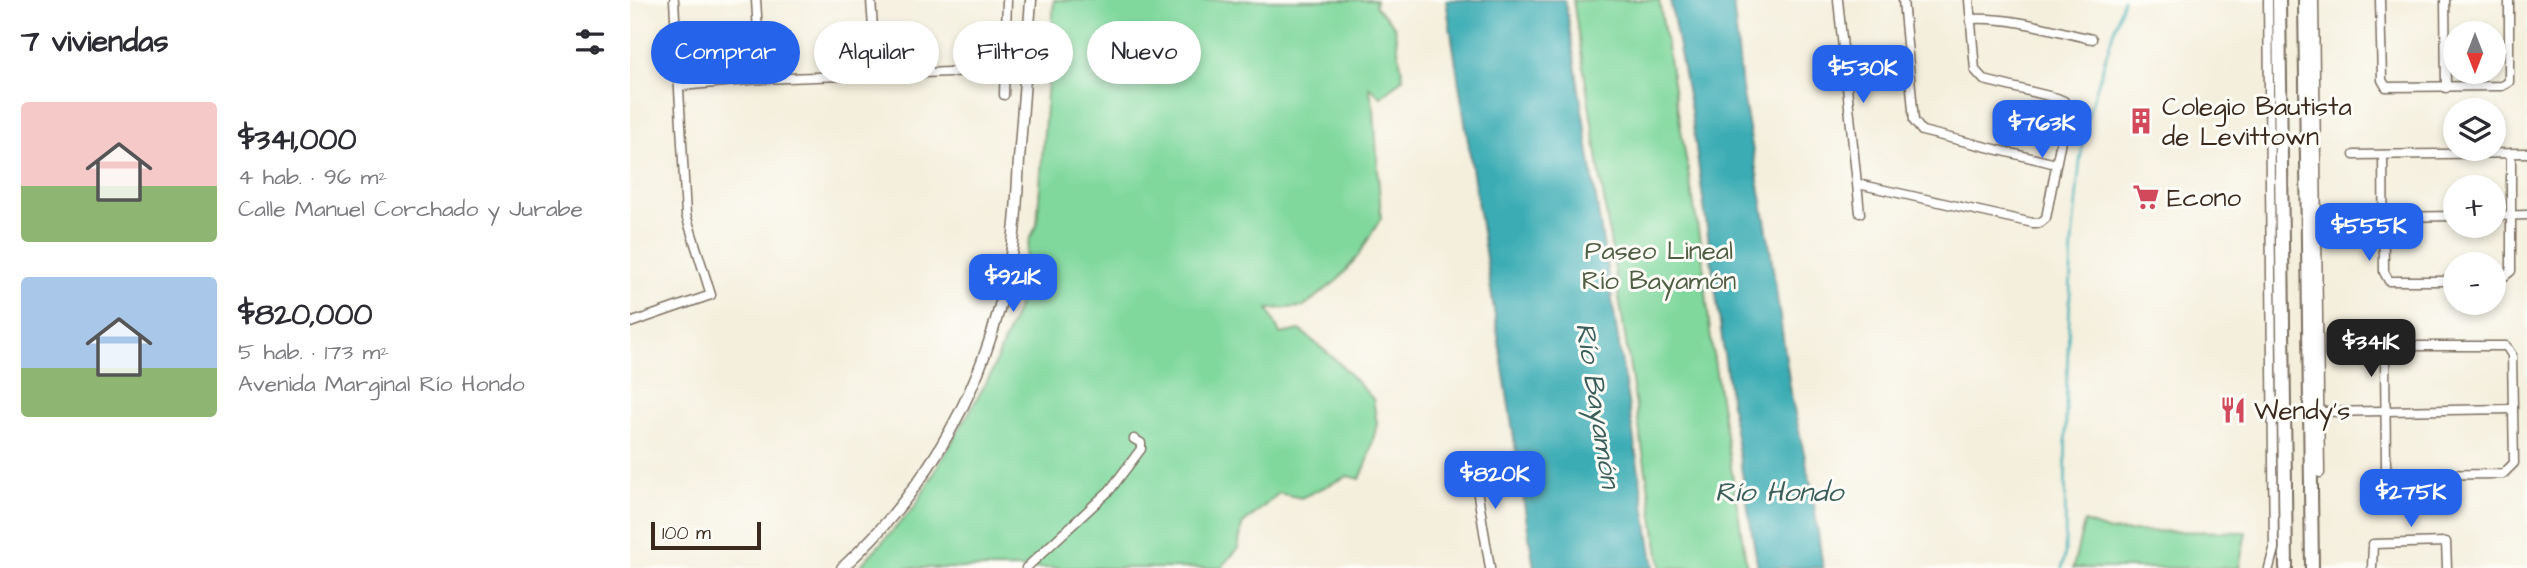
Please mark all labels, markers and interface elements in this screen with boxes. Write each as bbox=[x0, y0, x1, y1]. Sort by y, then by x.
text: 7 viviendas bbox=[21, 21, 169, 63]
chip: Comprar bbox=[651, 21, 800, 84]
chip: Alquilar bbox=[814, 21, 939, 84]
chip: Filtros bbox=[953, 21, 1073, 84]
chip: Nuevo bbox=[1087, 21, 1201, 84]
north arrow bbox=[2443, 21, 2506, 84]
map controls bbox=[2443, 21, 2506, 315]
icon: filters bbox=[571, 23, 609, 61]
pin: $530K bbox=[1814, 46, 1912, 105]
text: $530K bbox=[1828, 52, 1898, 84]
place label: Colegio Bautista de Levittown bbox=[2162, 89, 2352, 155]
button: layers bbox=[2443, 98, 2506, 161]
pin: $763K bbox=[1993, 100, 2091, 160]
building icon: Colegio Bautista de Levittown bbox=[2126, 106, 2156, 136]
text: $763K bbox=[2008, 107, 2076, 139]
text: $341,000 bbox=[238, 119, 356, 161]
icon: home bbox=[77, 130, 161, 214]
text: 4 hab. · 96 m² bbox=[238, 161, 387, 193]
button: + bbox=[2443, 175, 2506, 238]
place label: Econo bbox=[2167, 180, 2241, 216]
supermarket icon: Econo bbox=[2131, 182, 2161, 212]
text: Calle Manuel Corchado y Jurabe bbox=[238, 193, 583, 225]
pin: $555K bbox=[2320, 204, 2418, 263]
text: $555K bbox=[2331, 210, 2407, 242]
park label: Paseo Lineal Río Bayamón bbox=[1582, 233, 1736, 301]
button: − bbox=[2443, 252, 2506, 315]
pin: $921K bbox=[964, 254, 1062, 314]
text: $921K bbox=[985, 261, 1041, 293]
text: $820,000 bbox=[238, 294, 372, 336]
icon: home bbox=[77, 305, 161, 389]
water label: Río Bayamón bbox=[1564, 320, 1630, 493]
pin: $341K bbox=[2322, 320, 2420, 379]
text: $341K bbox=[2342, 326, 2400, 358]
text: 5 hab. · 173 m² bbox=[238, 336, 389, 368]
text: Avenida Marginal Río Hondo bbox=[238, 368, 525, 400]
place label: Wendy's bbox=[2254, 393, 2350, 431]
restaurant icon: Wendy's bbox=[2218, 395, 2248, 425]
pin: $820K bbox=[1446, 452, 1544, 511]
text: $820K bbox=[1460, 458, 1530, 490]
pin: $275K bbox=[2362, 470, 2460, 529]
water label: Río Hondo bbox=[1715, 473, 1845, 512]
text: $275K bbox=[2376, 476, 2446, 508]
scale bar bbox=[651, 519, 761, 551]
text: 100 m bbox=[662, 520, 711, 547]

